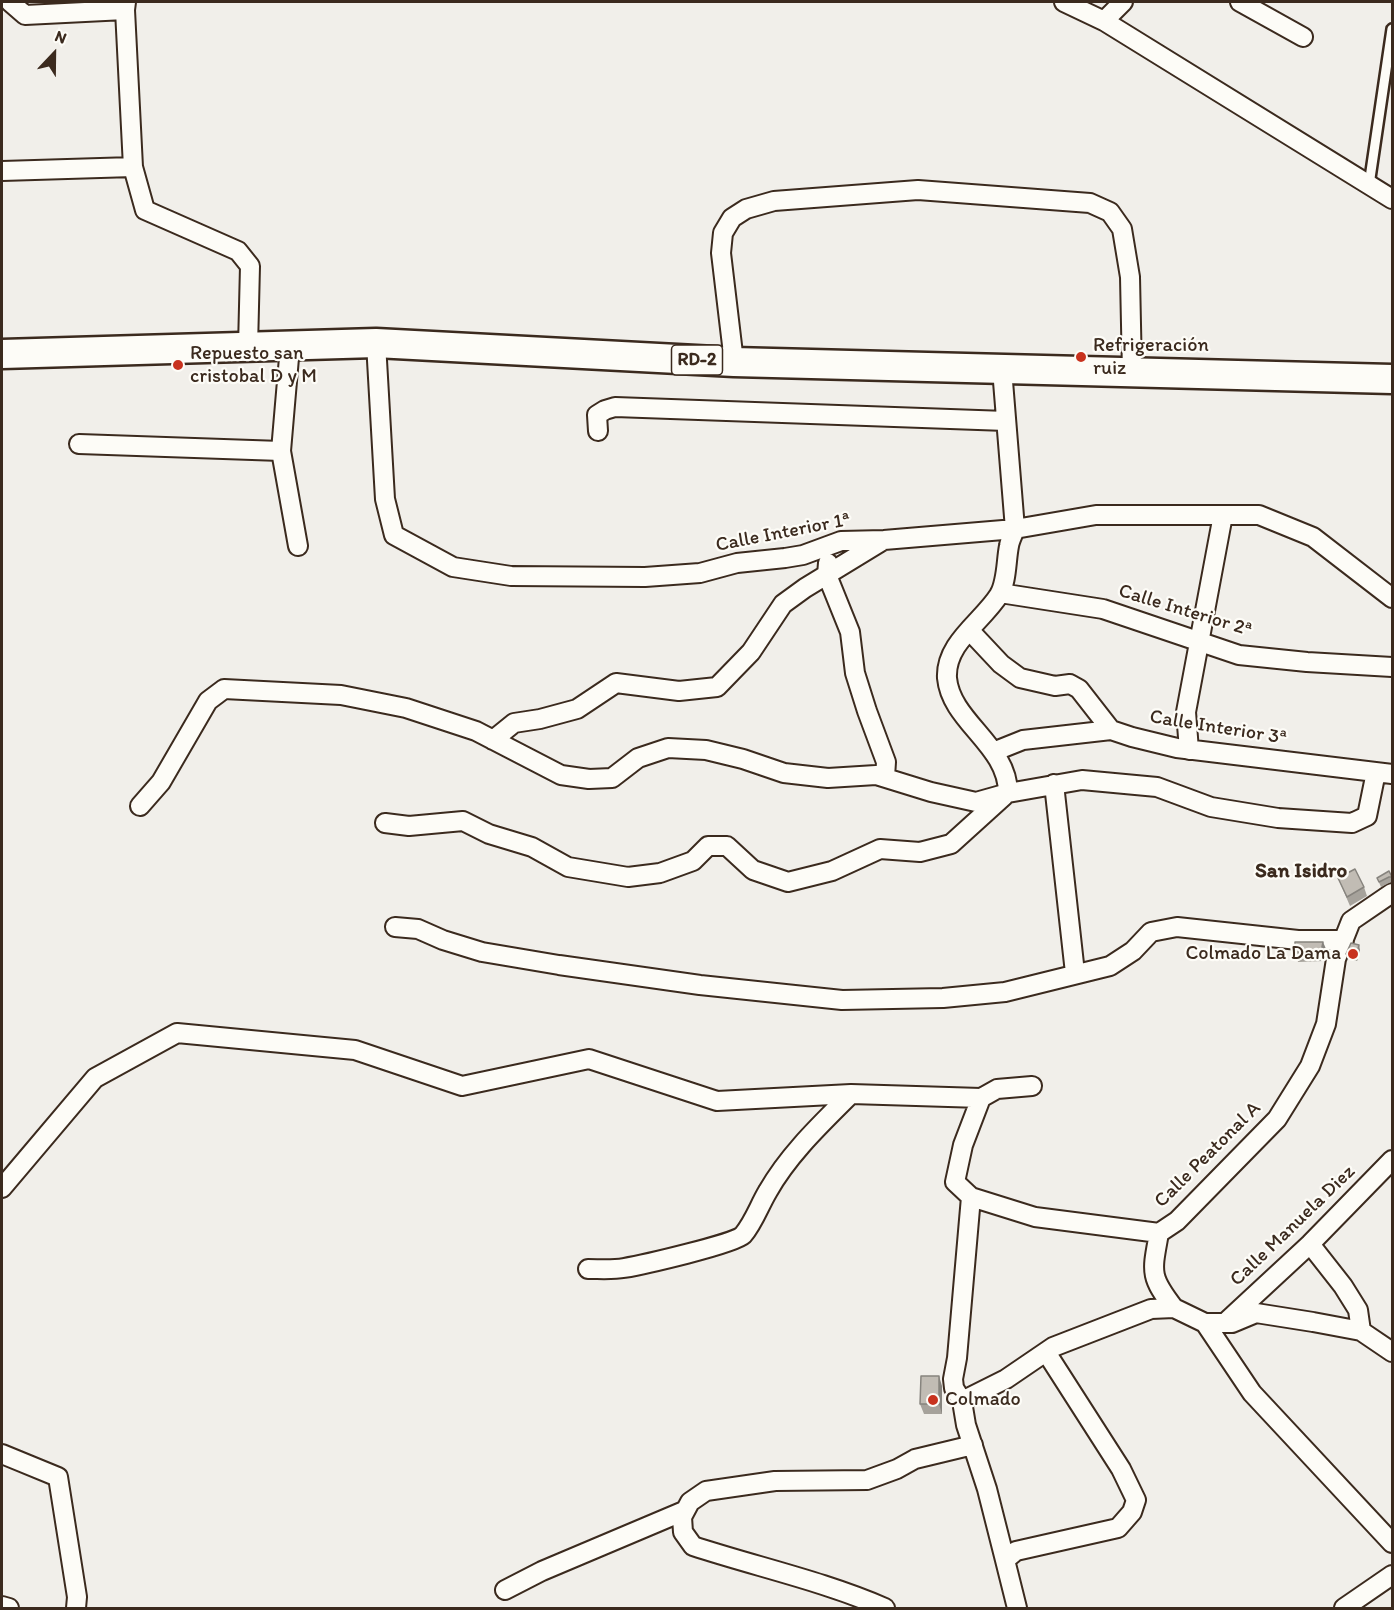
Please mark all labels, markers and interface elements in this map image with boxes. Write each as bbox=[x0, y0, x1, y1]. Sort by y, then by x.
north arrow bbox=[24, 24, 84, 84]
text: N bbox=[52, 26, 70, 48]
place label: Refrigeración ruiz bbox=[1093, 334, 1209, 381]
place label: Repuesto san cristobal D y M bbox=[190, 342, 317, 389]
road number: RD-2 bbox=[672, 345, 722, 375]
marker: Refrigeración ruiz bbox=[1074, 350, 1088, 364]
marker: Repuesto san cristobal D y M bbox=[171, 358, 185, 372]
street label: Calle Interior 1ª bbox=[714, 508, 852, 558]
street label: Calle Interior 2ª bbox=[1116, 579, 1254, 643]
street label: Calle Interior 3ª bbox=[1148, 705, 1288, 751]
district label: San Isidro bbox=[1255, 859, 1347, 885]
place label: Colmado La Dama bbox=[1185, 942, 1341, 966]
marker: Colmado La Dama bbox=[1346, 947, 1360, 961]
street label: Calle Peatonal A bbox=[1150, 1097, 1266, 1213]
street label: Calle Manuela Diez bbox=[1226, 1160, 1360, 1292]
place label: Colmado bbox=[945, 1388, 1021, 1412]
marker: Colmado bbox=[926, 1393, 940, 1407]

